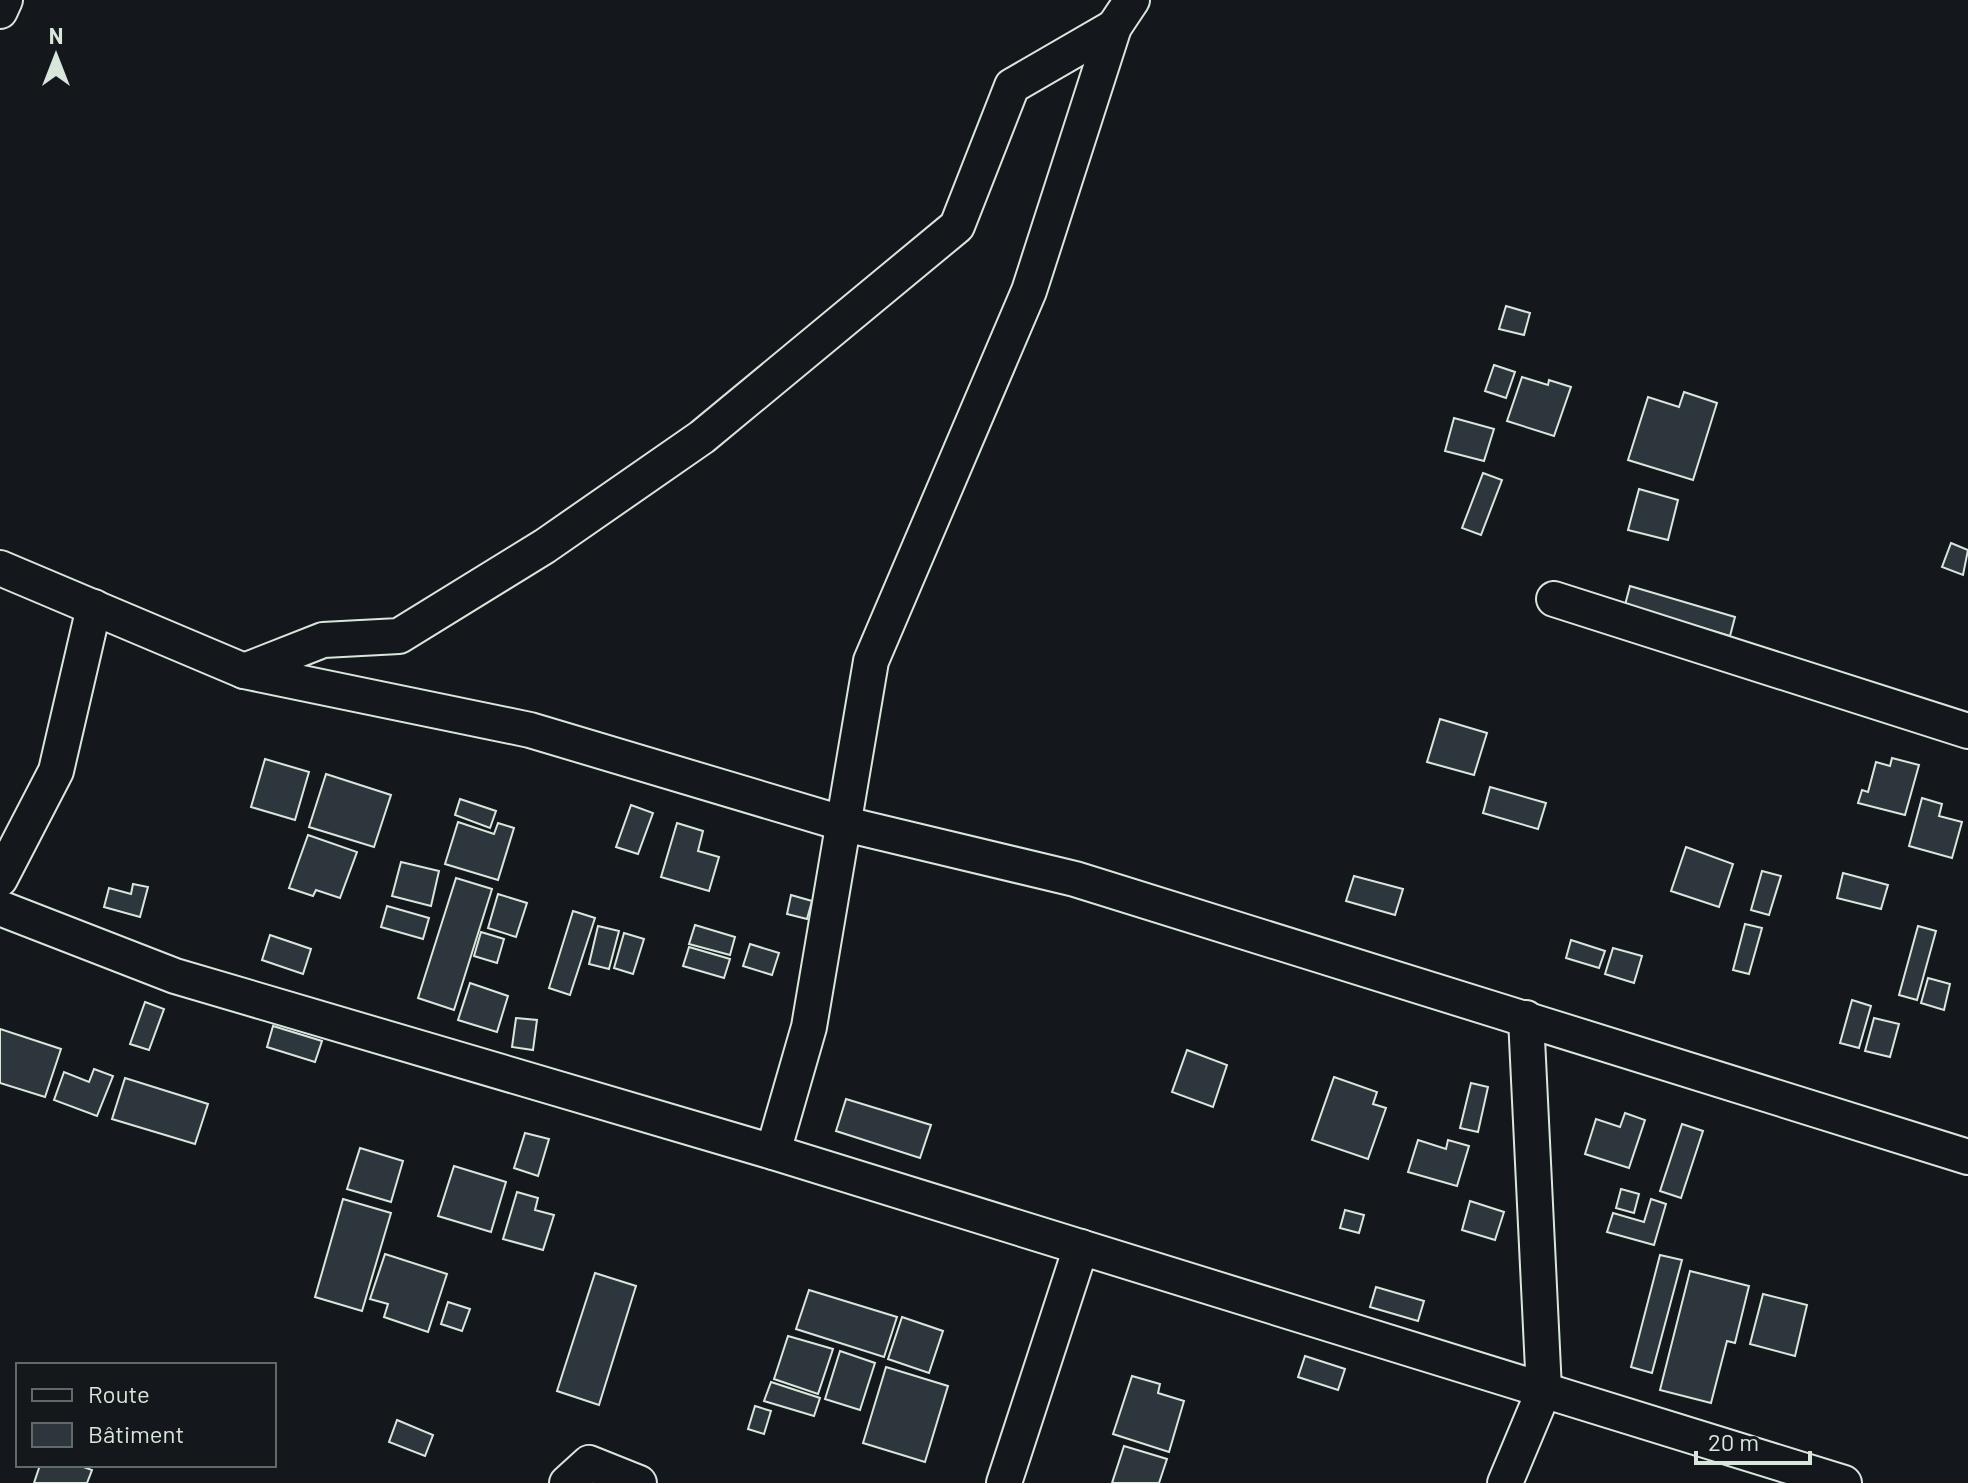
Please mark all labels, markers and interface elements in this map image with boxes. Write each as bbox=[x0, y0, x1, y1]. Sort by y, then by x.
north arrow bbox=[16, 16, 96, 96]
text: N bbox=[49, 22, 63, 48]
legend bbox=[16, 1363, 276, 1467]
text: Route bbox=[88, 1379, 150, 1408]
scale bar bbox=[1696, 1415, 1810, 1465]
text: Bâtiment bbox=[88, 1419, 184, 1448]
text: 20 m bbox=[1708, 1427, 1759, 1456]

